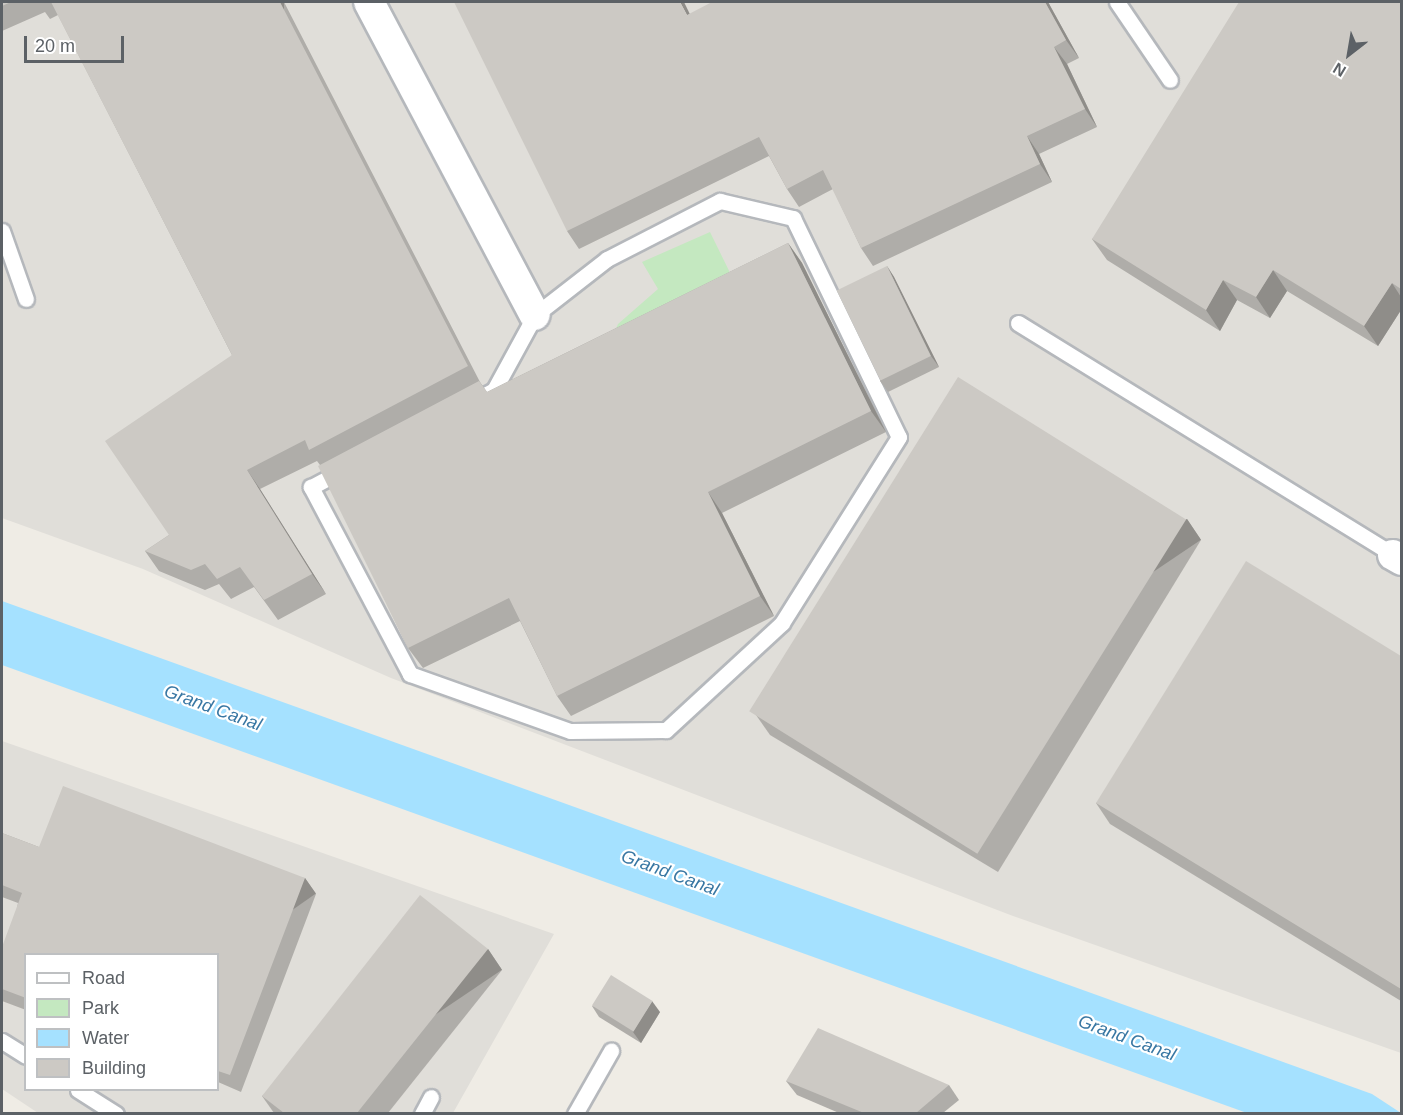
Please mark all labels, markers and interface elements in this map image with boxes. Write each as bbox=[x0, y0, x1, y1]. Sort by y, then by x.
scale bar bbox=[27, 24, 128, 62]
north arrow bbox=[1319, 24, 1379, 84]
text: 20 m bbox=[35, 36, 75, 56]
text: N bbox=[1330, 60, 1349, 80]
water label: Grand Canal bbox=[161, 680, 265, 736]
water label: Grand Canal bbox=[618, 845, 722, 901]
legend bbox=[24, 953, 219, 1091]
text: Road bbox=[82, 968, 125, 988]
text: Park bbox=[82, 998, 119, 1018]
water label: Grand Canal bbox=[1075, 1010, 1179, 1066]
text: Water bbox=[82, 1028, 129, 1048]
text: Building bbox=[82, 1058, 146, 1078]

